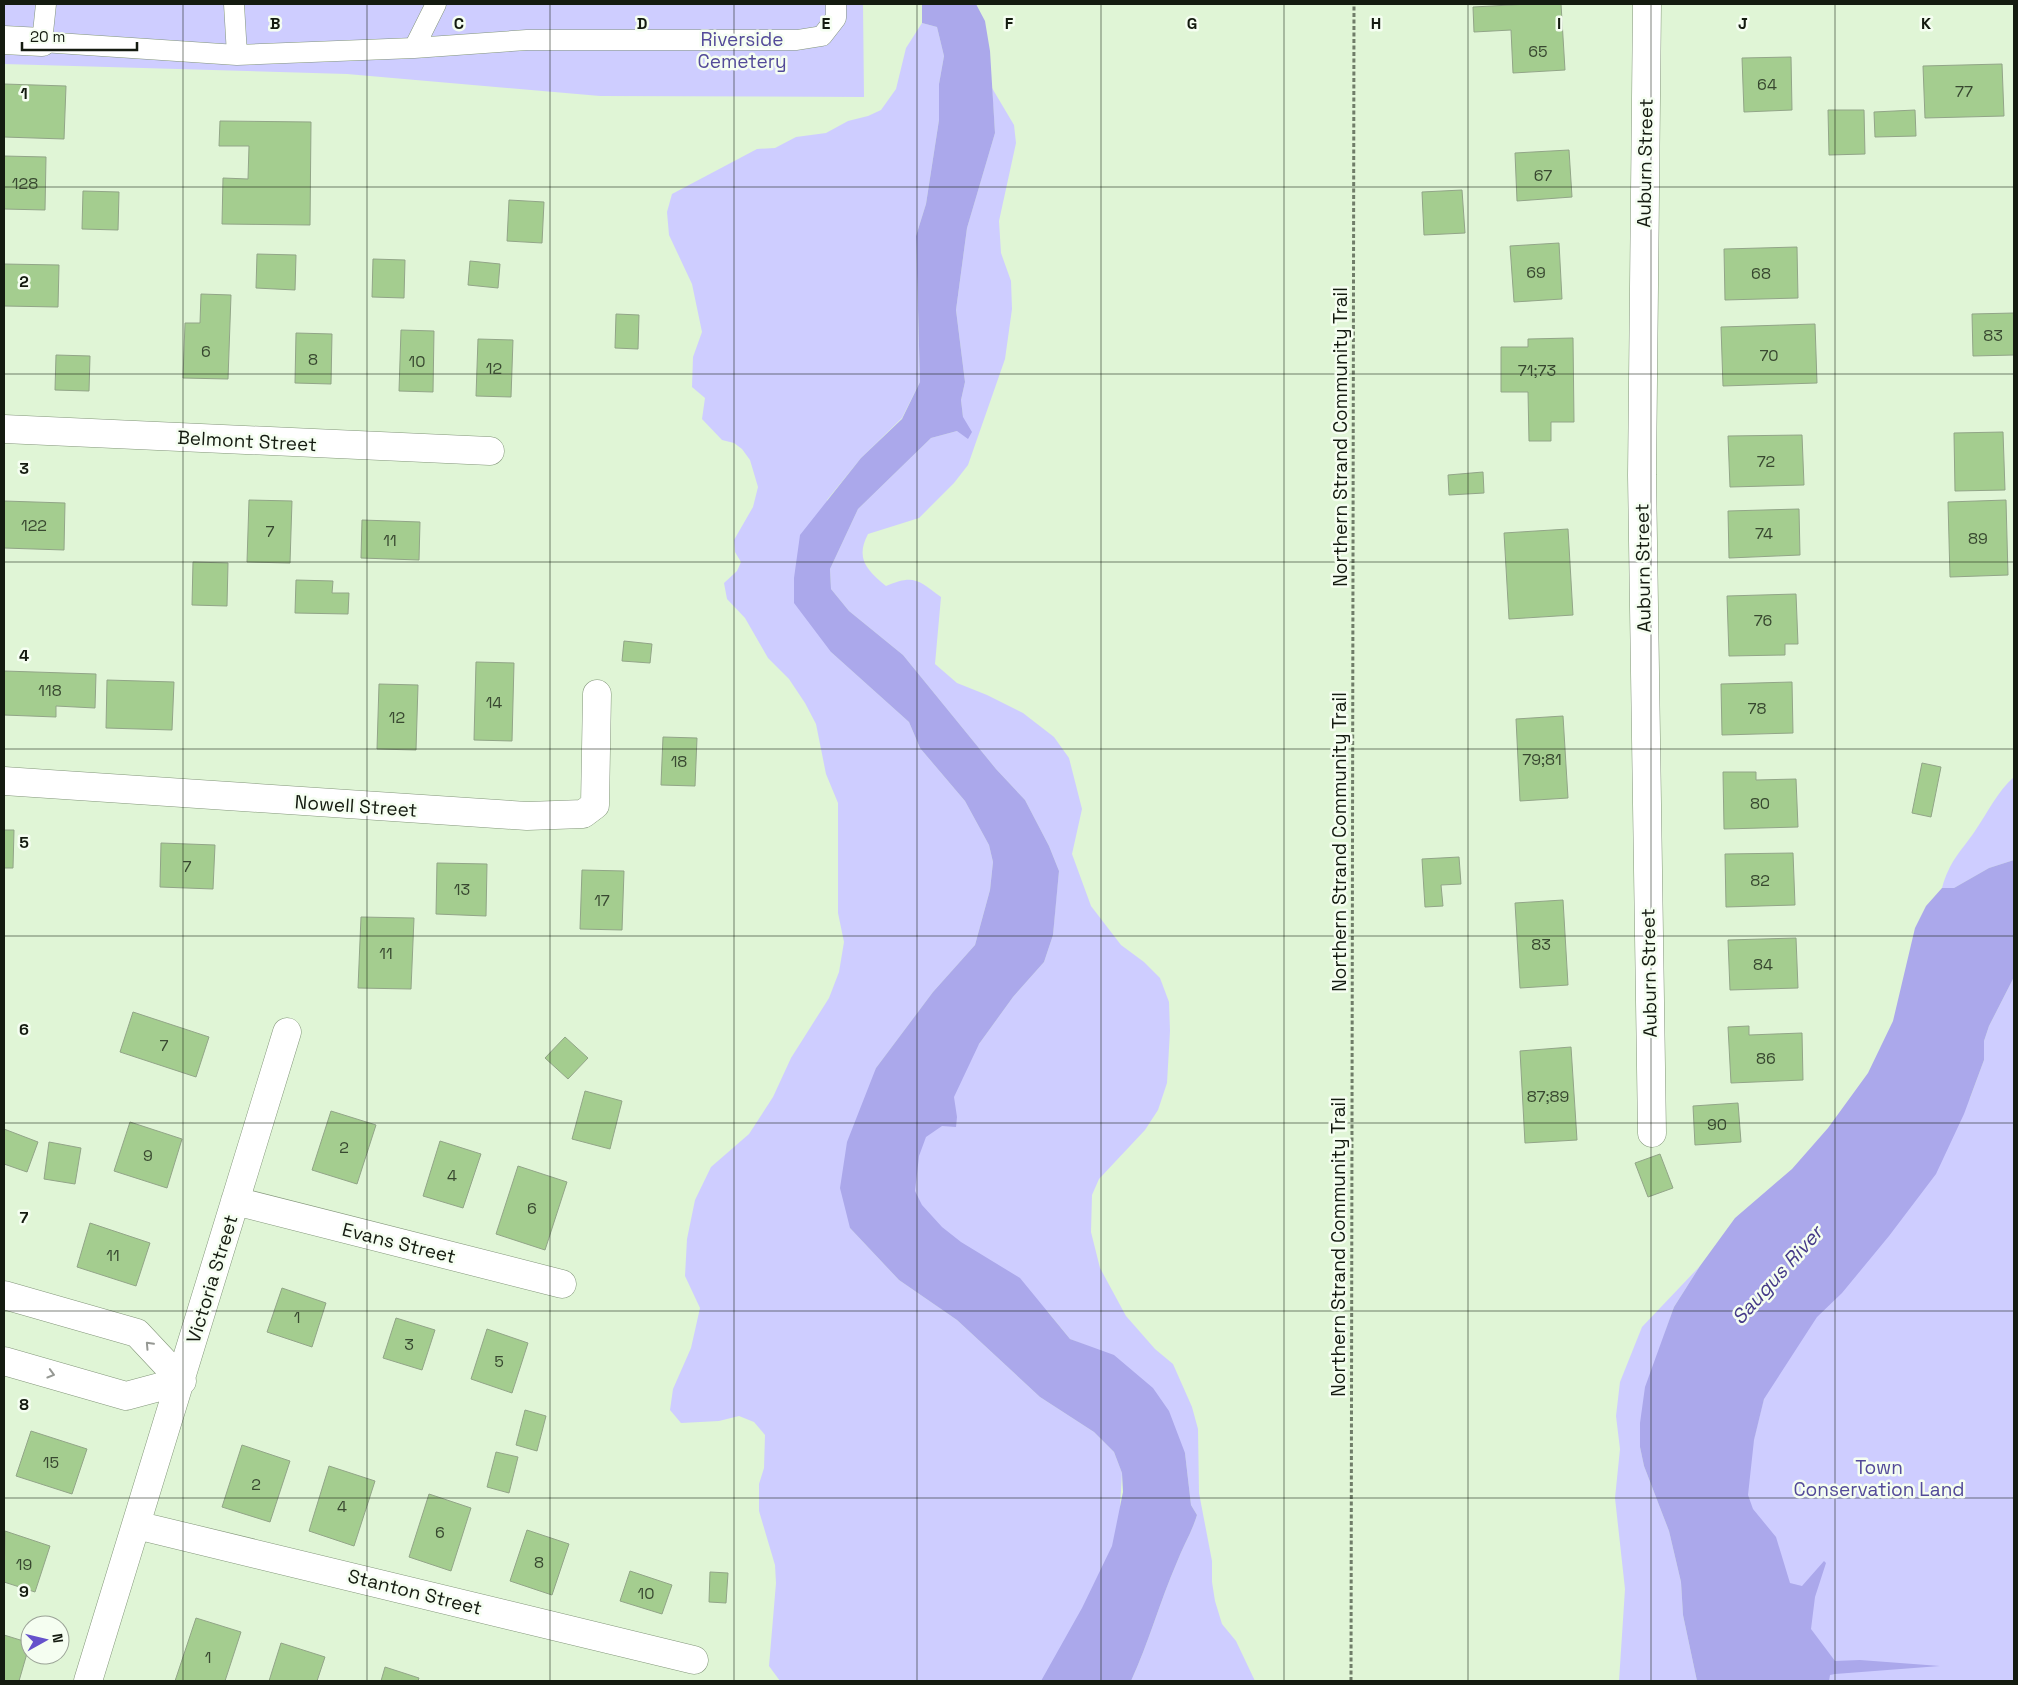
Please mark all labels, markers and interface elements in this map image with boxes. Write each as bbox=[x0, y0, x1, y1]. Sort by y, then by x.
text: B bbox=[270, 13, 280, 34]
text: C bbox=[454, 13, 464, 34]
text: D bbox=[637, 13, 647, 34]
text: E bbox=[822, 13, 831, 34]
text: F bbox=[1005, 13, 1014, 34]
text: G bbox=[1187, 13, 1197, 34]
text: H bbox=[1371, 13, 1381, 34]
text: I bbox=[1557, 13, 1561, 34]
text: J bbox=[1738, 13, 1748, 34]
text: K bbox=[1921, 13, 1931, 34]
scale bar bbox=[22, 20, 138, 52]
text: 20 m bbox=[30, 27, 65, 46]
park label: Riverside Cemetery bbox=[697, 27, 787, 74]
house number: 65 bbox=[1528, 41, 1548, 62]
house number: 64 bbox=[1757, 74, 1777, 95]
house number: 77 bbox=[1955, 81, 1973, 102]
text: 1 bbox=[20, 83, 28, 104]
street label: Auburn Street bbox=[1631, 98, 1659, 228]
house number: 67 bbox=[1534, 165, 1552, 186]
house number: 128 bbox=[12, 173, 38, 194]
house number: 69 bbox=[1526, 262, 1546, 283]
house number: 68 bbox=[1751, 263, 1771, 284]
text: 2 bbox=[19, 271, 29, 292]
street label: Northern Strand Community Trail bbox=[1328, 287, 1353, 587]
house number: 83 bbox=[1983, 325, 2003, 346]
house number: 6 bbox=[201, 341, 211, 362]
house number: 70 bbox=[1759, 345, 1779, 366]
house number: 8 bbox=[308, 349, 318, 370]
house number: 10 bbox=[409, 351, 425, 372]
house number: 12 bbox=[486, 358, 502, 379]
house number: 71;73 bbox=[1518, 360, 1556, 381]
street label: Belmont Street bbox=[177, 425, 317, 457]
house number: 72 bbox=[1757, 451, 1775, 472]
text: 3 bbox=[19, 458, 29, 479]
street label: Auburn Street bbox=[1629, 503, 1657, 633]
house number: 122 bbox=[21, 515, 47, 536]
house number: 7 bbox=[265, 521, 275, 542]
house number: 74 bbox=[1755, 523, 1773, 544]
house number: 89 bbox=[1968, 528, 1988, 549]
house number: 11 bbox=[383, 530, 397, 551]
house number: 76 bbox=[1754, 610, 1772, 631]
text: 4 bbox=[19, 645, 29, 666]
house number: 118 bbox=[38, 680, 62, 701]
house number: 14 bbox=[486, 692, 502, 713]
street label: Northern Strand Community Trail bbox=[1327, 692, 1352, 992]
house number: 78 bbox=[1748, 698, 1767, 719]
house number: 12 bbox=[389, 707, 405, 728]
house number: 79;81 bbox=[1522, 749, 1562, 770]
house number: 18 bbox=[671, 751, 687, 772]
street label: Nowell Street bbox=[294, 789, 418, 823]
house number: 80 bbox=[1750, 793, 1770, 814]
text: 5 bbox=[19, 832, 29, 853]
house number: 7 bbox=[182, 856, 192, 877]
house number: 82 bbox=[1750, 870, 1770, 891]
house number: 13 bbox=[454, 879, 470, 900]
house number: 17 bbox=[594, 890, 610, 911]
street label: Auburn Street bbox=[1635, 908, 1663, 1038]
house number: 83 bbox=[1531, 934, 1551, 955]
house number: 11 bbox=[379, 943, 393, 964]
house number: 84 bbox=[1753, 954, 1773, 975]
text: 6 bbox=[19, 1019, 29, 1040]
house number: 7 bbox=[159, 1035, 169, 1056]
house number: 86 bbox=[1756, 1048, 1776, 1069]
house number: 87;89 bbox=[1527, 1086, 1569, 1107]
street label: Northern Strand Community Trail bbox=[1326, 1097, 1351, 1397]
house number: 90 bbox=[1707, 1114, 1727, 1135]
house number: 2 bbox=[339, 1137, 349, 1158]
house number: 9 bbox=[143, 1145, 153, 1166]
house number: 4 bbox=[447, 1165, 457, 1186]
house number: 6 bbox=[527, 1198, 537, 1219]
text: 7 bbox=[20, 1207, 29, 1228]
street label: Victoria Street bbox=[181, 1212, 243, 1346]
street label: Evans Street bbox=[340, 1217, 458, 1269]
water label: Saugus River bbox=[1726, 1218, 1830, 1330]
house number: 11 bbox=[106, 1245, 120, 1266]
house number: 1 bbox=[294, 1307, 300, 1328]
house number: 3 bbox=[404, 1334, 414, 1355]
one-way arrow bbox=[146, 1342, 155, 1351]
house number: 5 bbox=[494, 1351, 504, 1372]
one-way arrow bbox=[46, 1369, 54, 1379]
text: 8 bbox=[19, 1394, 29, 1415]
house number: 15 bbox=[43, 1452, 59, 1473]
park label: Town Conservation Land bbox=[1793, 1455, 1965, 1502]
house number: 2 bbox=[251, 1474, 261, 1495]
house number: 4 bbox=[337, 1496, 347, 1517]
house number: 6 bbox=[435, 1522, 445, 1543]
house number: 8 bbox=[534, 1552, 544, 1573]
house number: 19 bbox=[16, 1554, 32, 1575]
street label: Stanton Street bbox=[345, 1563, 485, 1621]
text: 9 bbox=[19, 1581, 29, 1602]
house number: 10 bbox=[638, 1583, 654, 1604]
north arrow bbox=[20, 1615, 70, 1665]
text: N bbox=[48, 1632, 67, 1644]
house number: 1 bbox=[205, 1647, 211, 1668]

